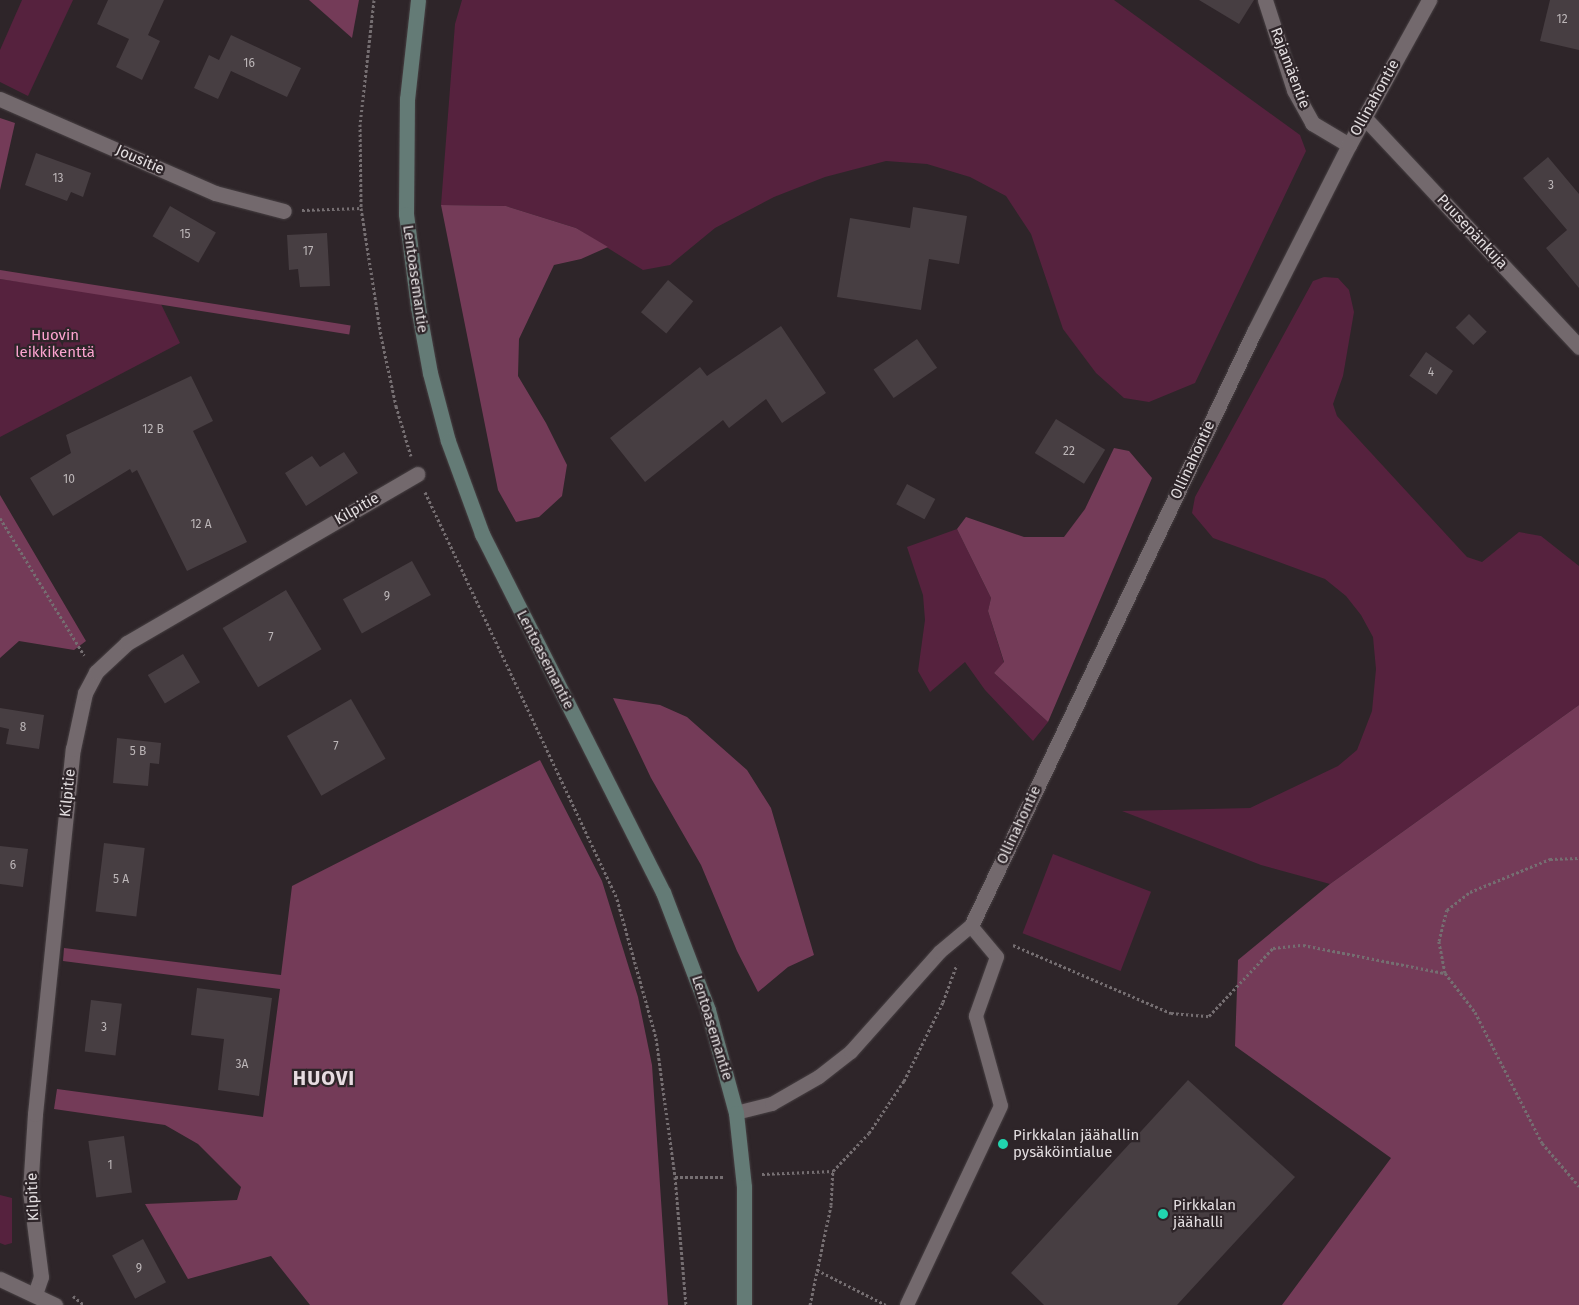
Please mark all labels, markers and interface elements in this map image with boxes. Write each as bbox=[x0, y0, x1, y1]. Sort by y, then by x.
house number: 12 bbox=[1556, 13, 1568, 27]
street label: Rajamäentie bbox=[1266, 25, 1314, 111]
house number: 16 bbox=[243, 57, 255, 71]
street label: Ollinahontie bbox=[1347, 57, 1403, 139]
street label: Jousitie bbox=[113, 141, 167, 179]
house number: 13 bbox=[52, 172, 64, 186]
house number: 3 bbox=[1548, 179, 1554, 193]
street label: Puusepänkuja bbox=[1433, 191, 1511, 273]
street label: Lentoasemantie bbox=[399, 224, 431, 334]
house number: 15 bbox=[179, 228, 191, 242]
house number: 17 bbox=[303, 245, 313, 259]
park label: Huovin leikkikenttä bbox=[15, 326, 95, 361]
house number: 4 bbox=[1428, 366, 1434, 380]
street label: Ollinahontie bbox=[1167, 418, 1219, 502]
house number: 12 B bbox=[142, 423, 164, 437]
house number: 22 bbox=[1063, 445, 1075, 459]
house number: 10 bbox=[63, 473, 75, 487]
street label: Kilpitie bbox=[332, 489, 382, 529]
house number: 12 A bbox=[190, 518, 212, 532]
house number: 9 bbox=[384, 590, 390, 604]
street label: Lentoasemantie bbox=[512, 607, 578, 713]
house number: 7 bbox=[268, 631, 274, 645]
house number: 8 bbox=[20, 721, 26, 735]
house number: 7 bbox=[333, 740, 339, 754]
house number: 5 B bbox=[130, 745, 146, 759]
street label: Kilpitie bbox=[57, 768, 79, 818]
street label: Ollinahontie bbox=[993, 783, 1045, 867]
house number: 6 bbox=[10, 859, 16, 873]
house number: 5 A bbox=[113, 873, 129, 887]
street label: Lentoasemantie bbox=[688, 973, 736, 1083]
house number: 3 bbox=[101, 1021, 107, 1035]
house number: 3A bbox=[236, 1058, 248, 1072]
district label: HUOVI bbox=[292, 1066, 356, 1090]
place label: Pirkkalan jäähallin pysäköintialue bbox=[1013, 1126, 1139, 1161]
marker: Pirkkalan jäähallin pysäköintialue bbox=[997, 1138, 1009, 1150]
house number: 1 bbox=[107, 1159, 113, 1173]
street label: Kilpitie bbox=[23, 1172, 43, 1222]
place label: Pirkkalan jäähalli bbox=[1173, 1196, 1236, 1231]
marker: Pirkkalan jäähalli bbox=[1157, 1208, 1169, 1220]
house number: 9 bbox=[136, 1262, 142, 1276]

